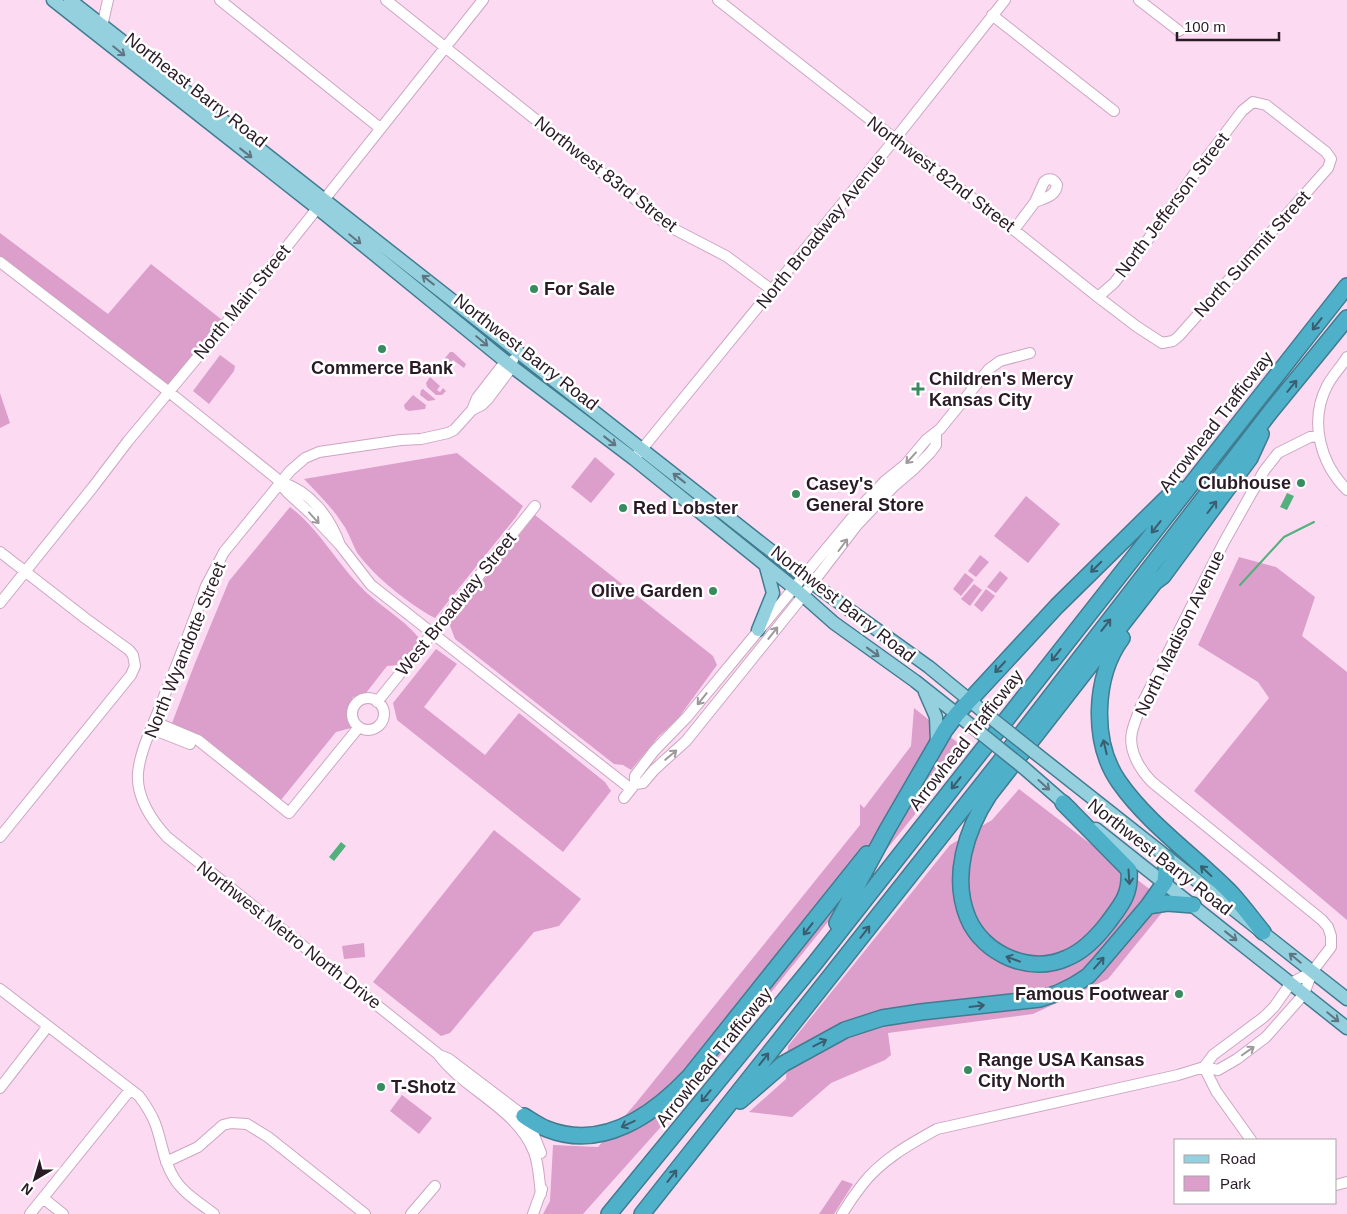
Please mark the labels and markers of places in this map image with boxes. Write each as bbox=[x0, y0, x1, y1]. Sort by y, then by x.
place label: For Sale bbox=[544, 279, 615, 299]
marker: For Sale bbox=[528, 283, 540, 295]
marker: Commerce Bank bbox=[376, 343, 388, 355]
place label: Commerce Bank bbox=[311, 358, 454, 378]
place label: Children's Mercy Kansas City bbox=[929, 369, 1073, 410]
marker: Children's Mercy Kansas City bbox=[911, 382, 925, 396]
place label: Clubhouse bbox=[1198, 473, 1291, 493]
place label: Casey's General Store bbox=[806, 474, 924, 515]
marker: Clubhouse bbox=[1295, 477, 1307, 489]
marker: Casey's General Store bbox=[790, 488, 802, 500]
place label: Red Lobster bbox=[633, 498, 738, 518]
marker: Red Lobster bbox=[617, 502, 629, 514]
place label: Olive Garden bbox=[591, 581, 703, 601]
marker: Olive Garden bbox=[707, 585, 719, 597]
place label: Famous Footwear bbox=[1015, 984, 1169, 1004]
marker: Famous Footwear bbox=[1173, 988, 1185, 1000]
place label: Range USA Kansas City North bbox=[978, 1050, 1144, 1091]
marker: Range USA Kansas City North bbox=[962, 1064, 974, 1076]
place label: T-Shotz bbox=[391, 1077, 456, 1097]
marker: T-Shotz bbox=[375, 1081, 387, 1093]

